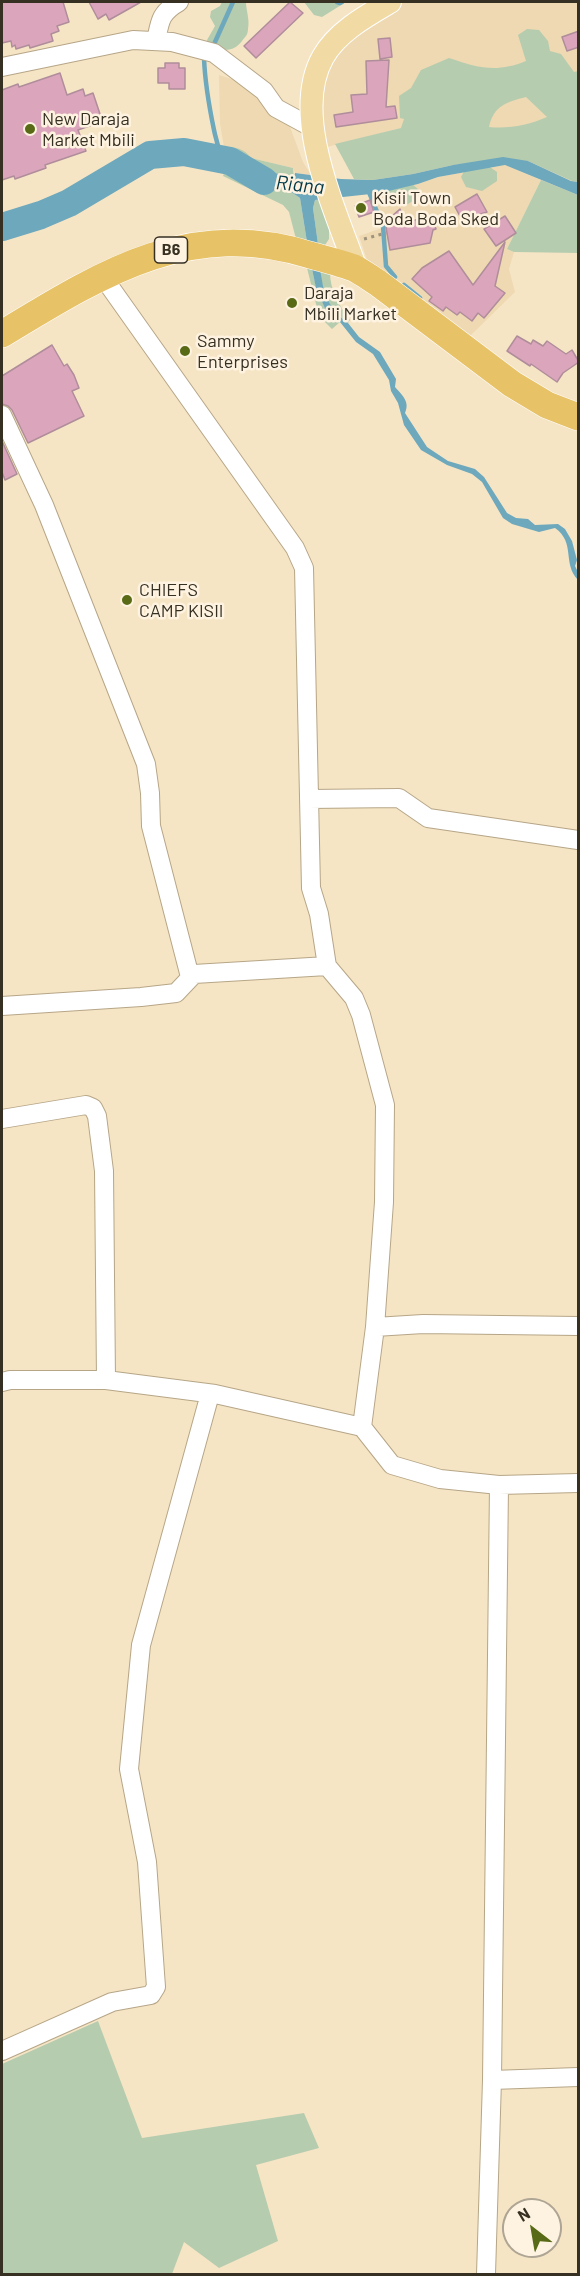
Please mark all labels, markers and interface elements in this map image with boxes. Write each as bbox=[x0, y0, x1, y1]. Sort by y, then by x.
place label: New Daraja Market Mbili bbox=[42, 108, 135, 150]
marker: New Daraja Market Mbili bbox=[23, 122, 37, 136]
water label: Riana bbox=[275, 171, 325, 199]
place label: Kisii Town Boda Boda Sked bbox=[373, 187, 499, 230]
marker: Kisii Town Boda Boda Sked bbox=[354, 201, 368, 215]
road number: B6 bbox=[154, 237, 188, 263]
place label: Daraja Mbili Market bbox=[304, 282, 397, 324]
marker: Daraja Mbili Market bbox=[285, 296, 299, 310]
place label: Sammy Enterprises bbox=[197, 330, 288, 372]
marker: Sammy Enterprises bbox=[178, 344, 192, 358]
place label: CHIEFS CAMP KISII bbox=[139, 579, 223, 622]
marker: CHIEFS CAMP KISII bbox=[120, 593, 134, 607]
north arrow bbox=[502, 2198, 562, 2258]
text: N bbox=[514, 2203, 533, 2225]

